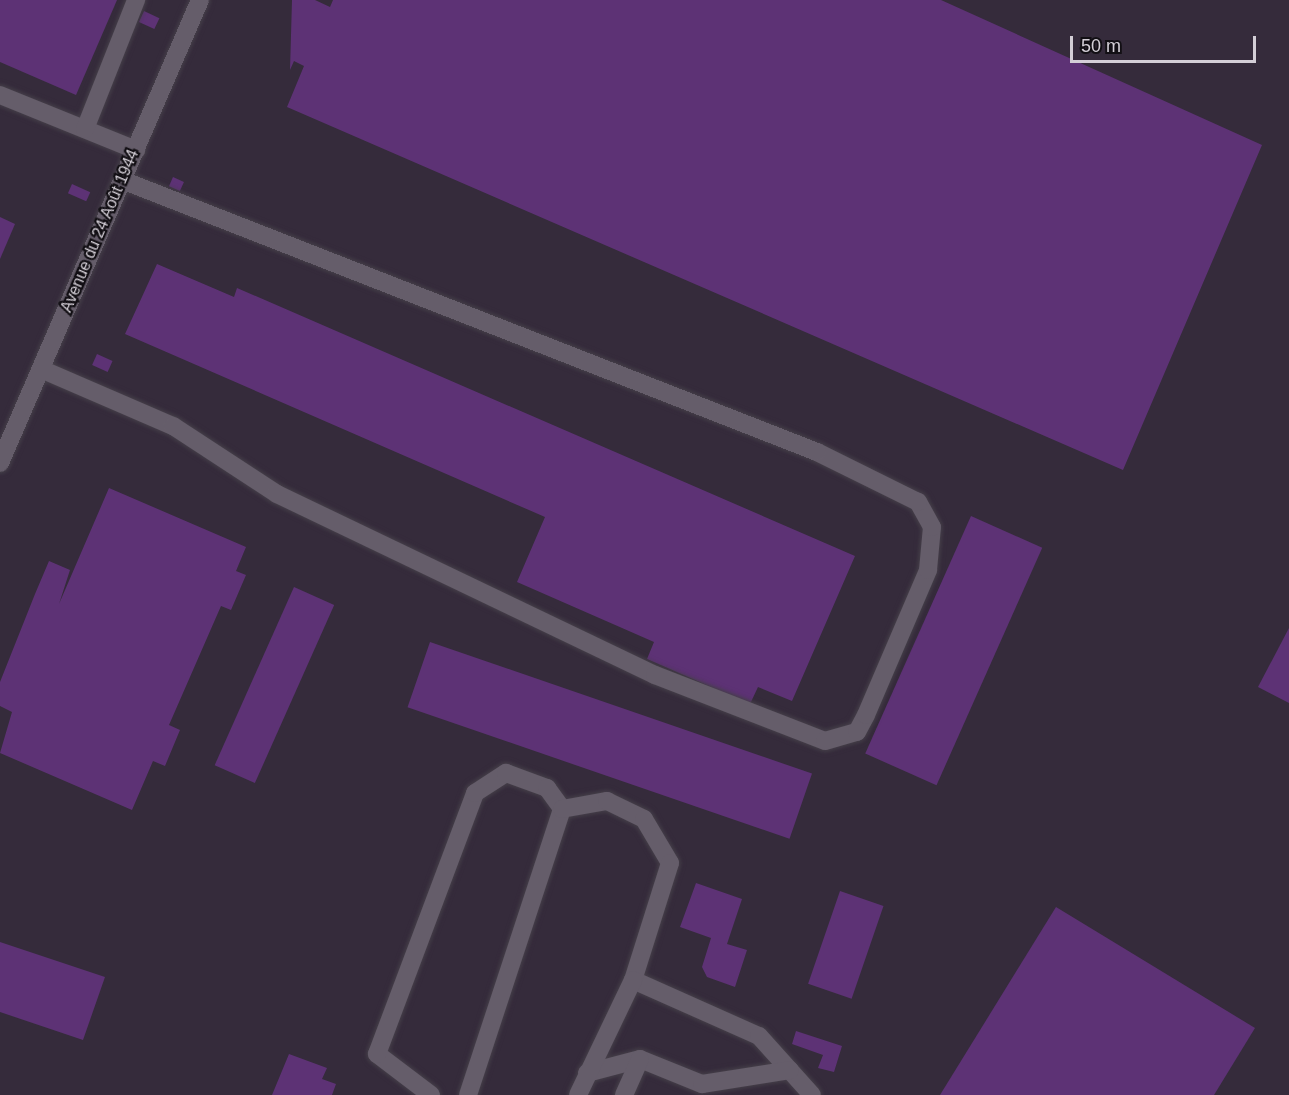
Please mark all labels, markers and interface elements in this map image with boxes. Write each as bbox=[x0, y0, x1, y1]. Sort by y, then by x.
scale bar bbox=[1073, 24, 1259, 62]
text: 50 m bbox=[1081, 36, 1121, 56]
street label: Avenue du 24 Août 1944 bbox=[57, 146, 143, 316]

